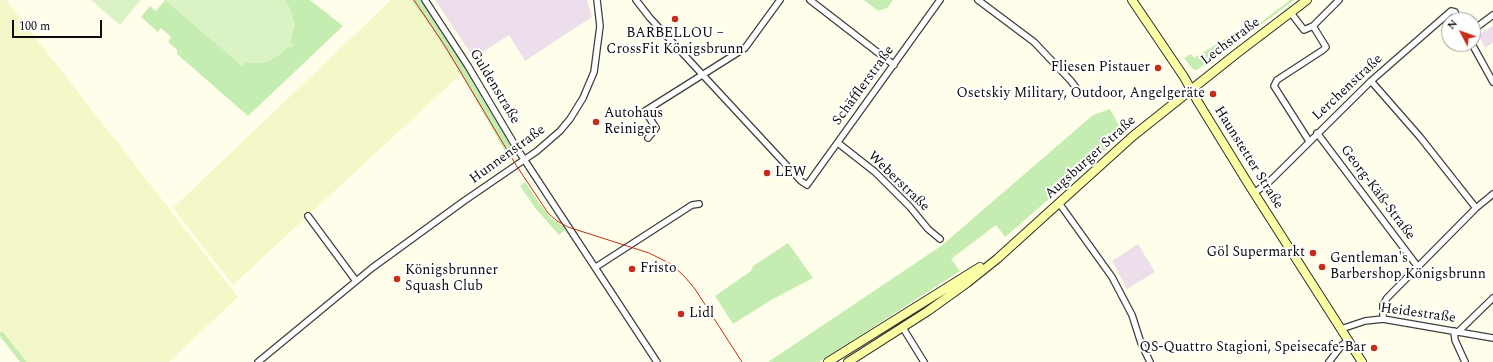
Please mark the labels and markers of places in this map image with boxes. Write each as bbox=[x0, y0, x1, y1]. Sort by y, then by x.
marker: BARBELLOU – CrossFit Königsbrunn bbox=[670, 14, 680, 24]
place label: BARBELLOU – CrossFit Königsbrunn bbox=[606, 26, 744, 58]
place label: Fliesen Pistauer bbox=[1051, 60, 1150, 76]
marker: Fliesen Pistauer bbox=[1153, 63, 1163, 73]
place label: Osetskiy Military, Outdoor, Angelgeräte bbox=[956, 86, 1205, 102]
marker: Osetskiy Military, Outdoor, Angelgeräte bbox=[1208, 89, 1218, 99]
place label: Autohaus Reiniger bbox=[604, 106, 663, 138]
marker: Autohaus Reiniger bbox=[591, 117, 601, 127]
place label: LEW bbox=[775, 165, 807, 181]
marker: LEW bbox=[762, 168, 772, 178]
place label: Göl Supermarkt bbox=[1207, 245, 1305, 261]
marker: Göl Supermarkt bbox=[1308, 248, 1318, 258]
place label: Gentleman's Barbershop Königsbrunn bbox=[1330, 251, 1486, 284]
place label: Fristo bbox=[640, 261, 677, 277]
marker: Gentleman's Barbershop Königsbrunn bbox=[1317, 262, 1327, 272]
place label: Königsbrunner Squash Club bbox=[405, 263, 498, 296]
marker: Fristo bbox=[627, 264, 637, 274]
marker: Königsbrunner Squash Club bbox=[392, 274, 402, 284]
place label: Lidl bbox=[689, 306, 714, 322]
marker: Lidl bbox=[676, 309, 686, 319]
place label: QS-Quattro Stagioni, Speisecafe-Bar bbox=[1140, 340, 1366, 356]
marker: QS-Quattro Stagioni, Speisecafe-Bar bbox=[1369, 343, 1379, 353]

